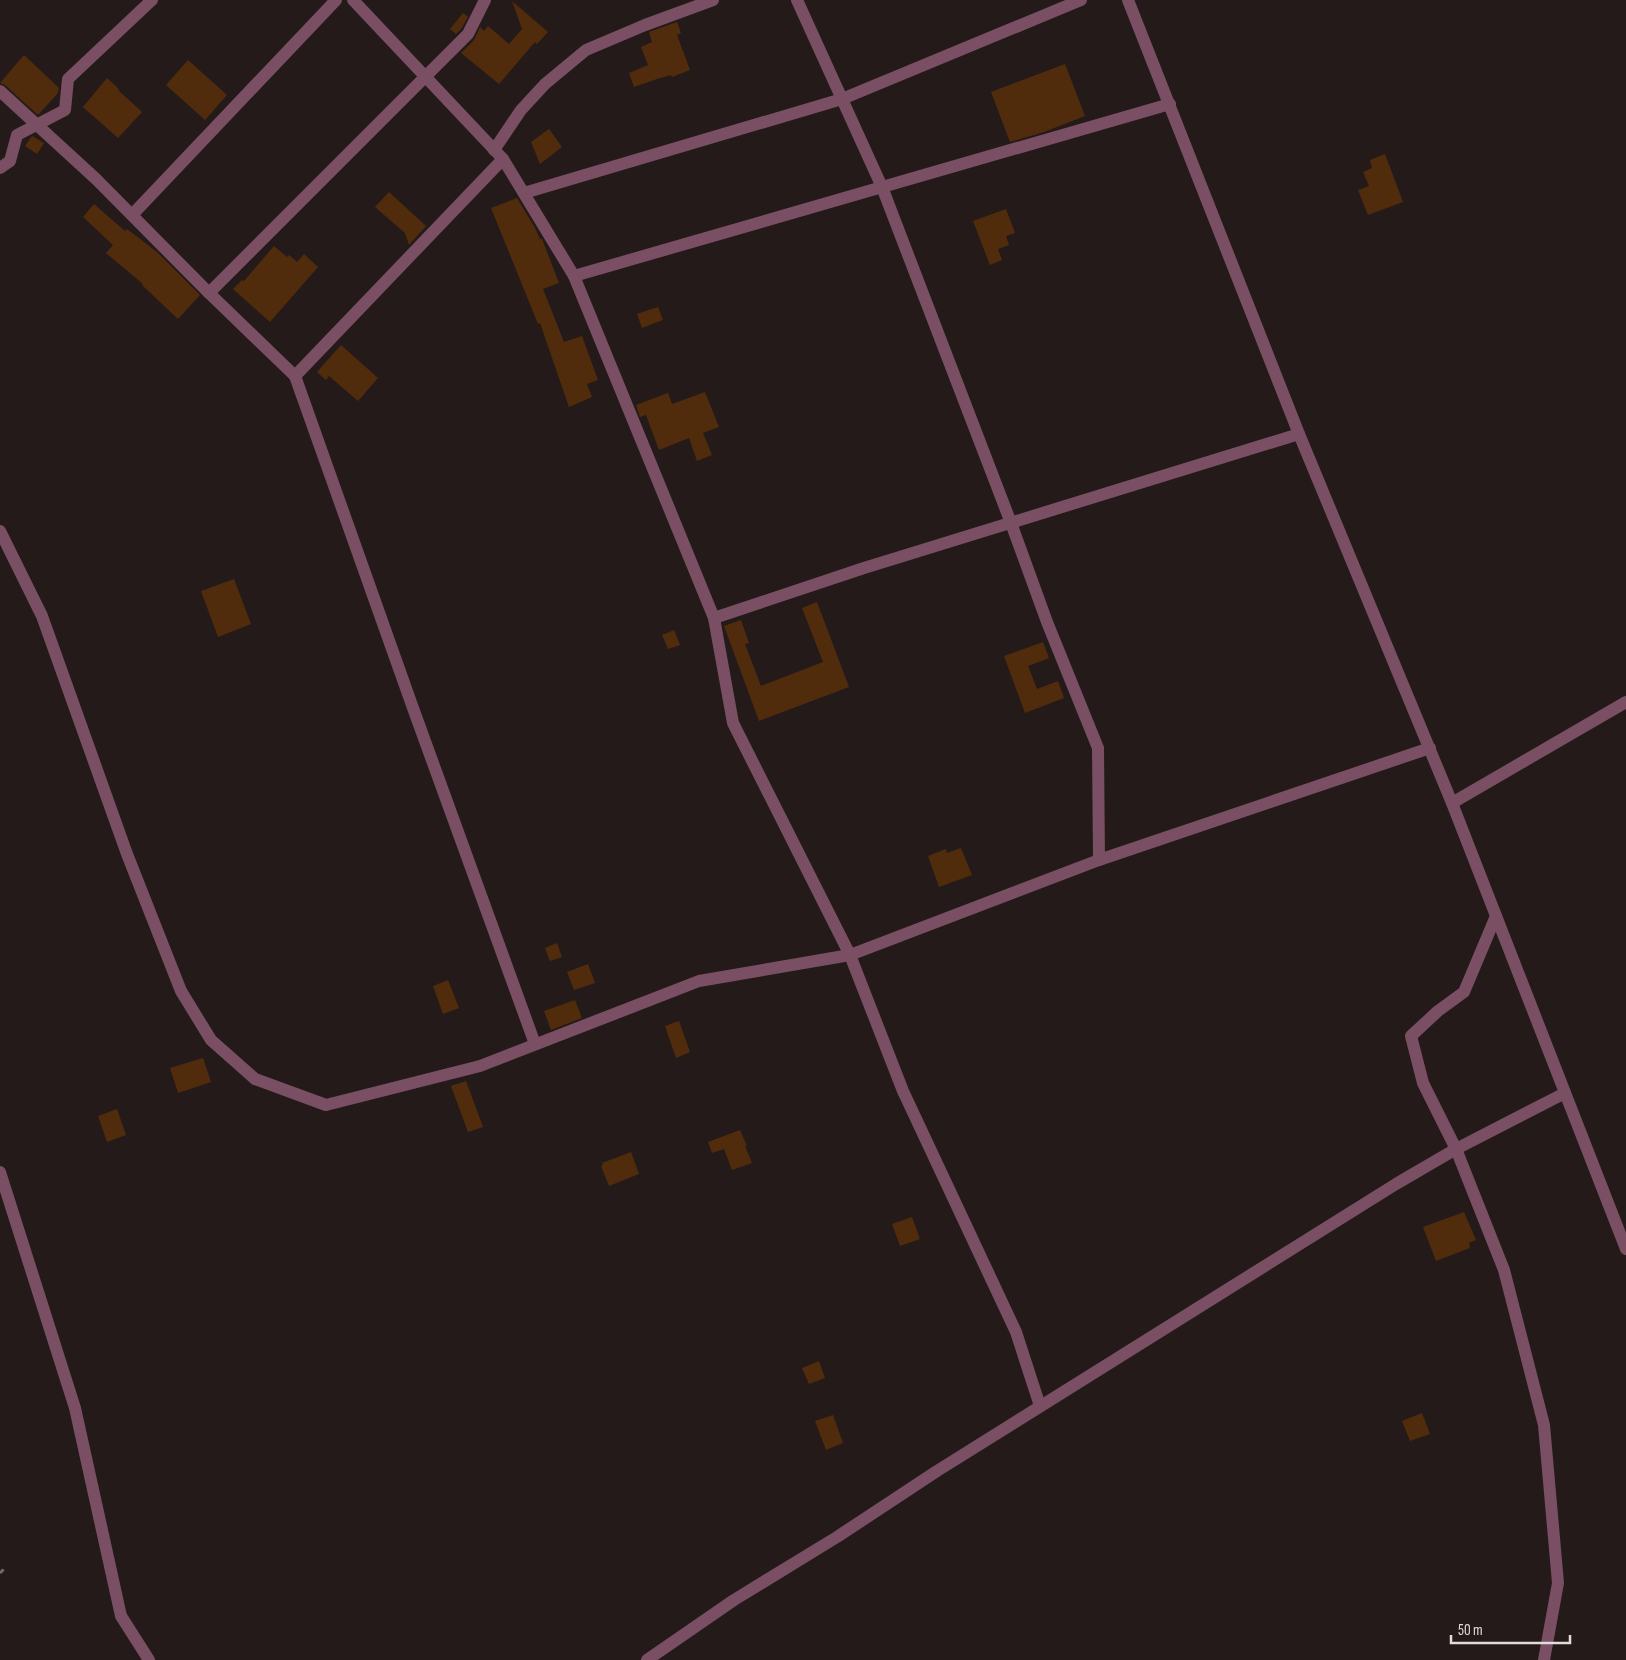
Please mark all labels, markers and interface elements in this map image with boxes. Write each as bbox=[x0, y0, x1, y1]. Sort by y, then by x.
scale bar bbox=[1451, 1612, 1570, 1644]
text: 50 m bbox=[1458, 1621, 1483, 1640]

